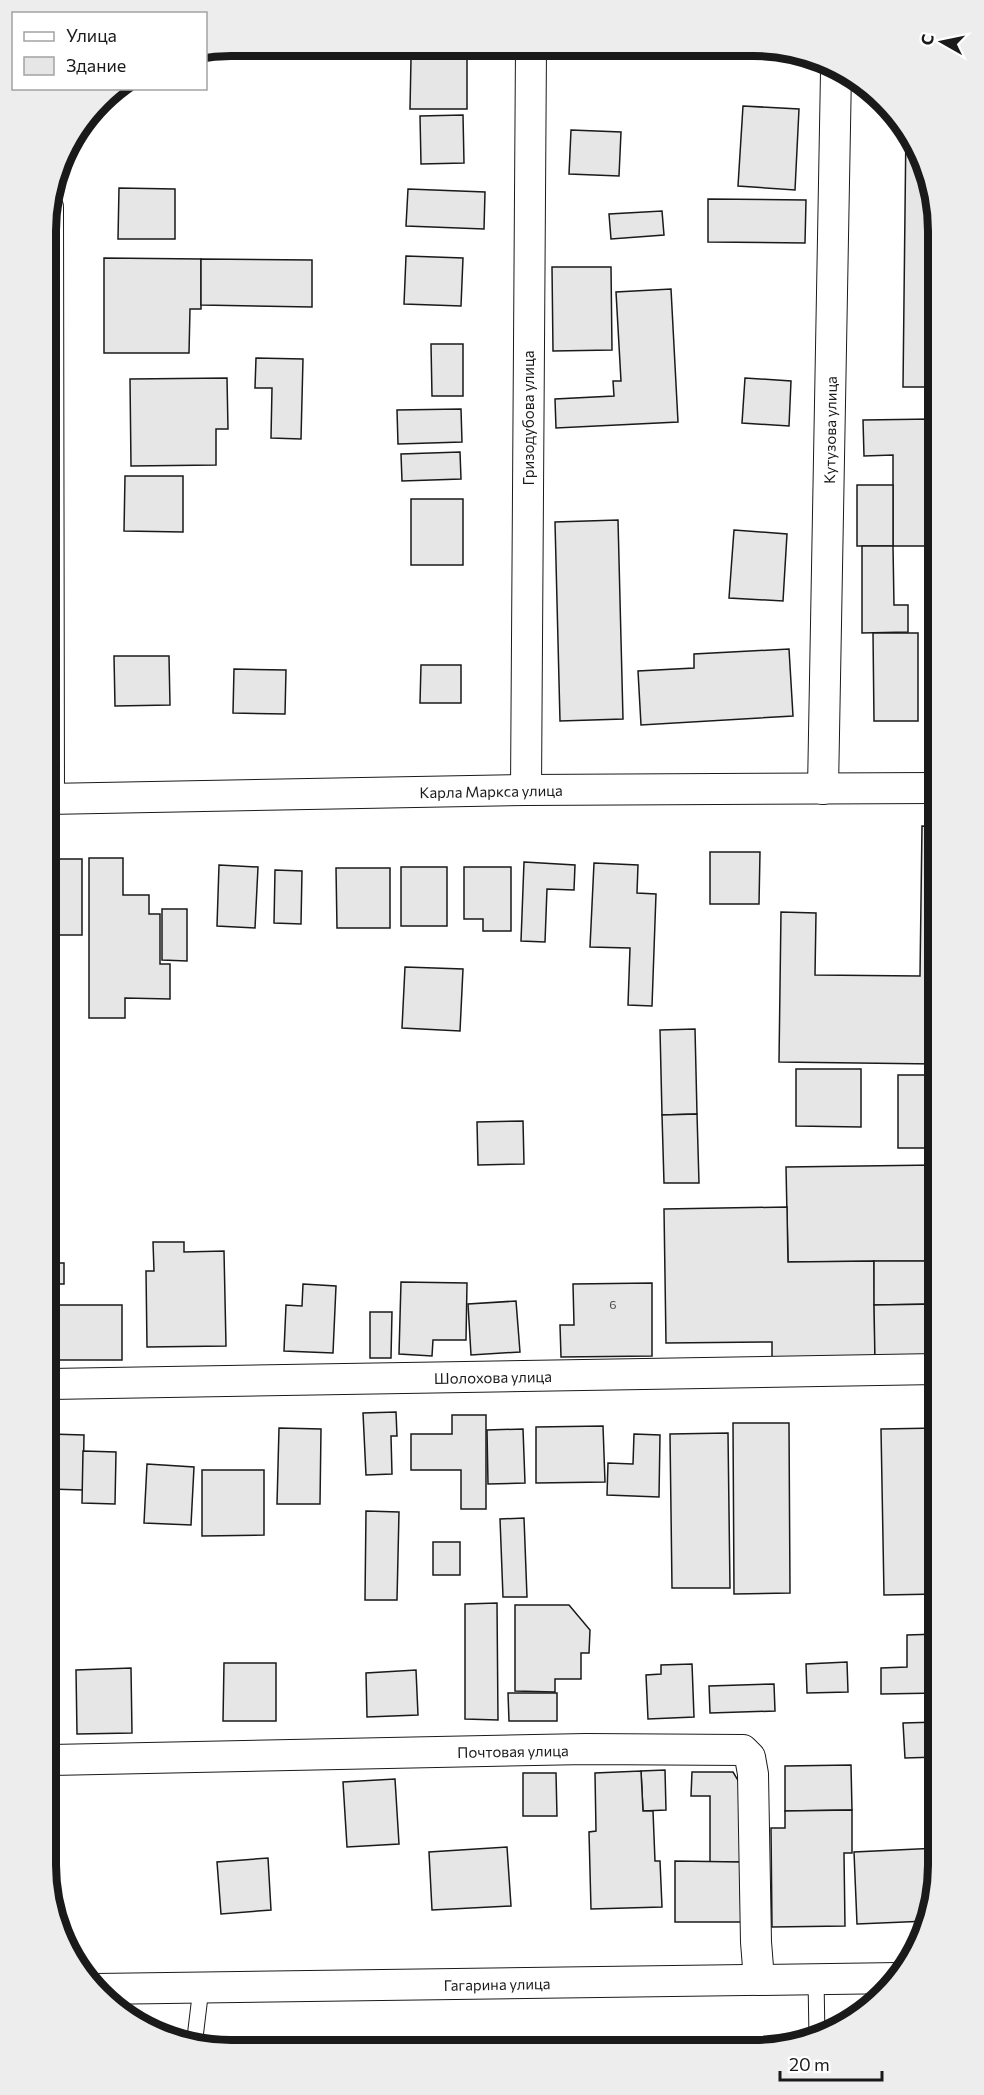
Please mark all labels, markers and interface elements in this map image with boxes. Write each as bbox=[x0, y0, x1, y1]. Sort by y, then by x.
legend bbox=[12, 12, 207, 90]
north arrow bbox=[912, 12, 972, 72]
text: Улица bbox=[66, 24, 117, 46]
text: С bbox=[916, 33, 937, 46]
text: Здание bbox=[66, 54, 126, 76]
street label: Гризодубова улица bbox=[519, 351, 537, 485]
street label: Кутузова улица bbox=[820, 376, 840, 484]
street label: Карла Маркса улица bbox=[419, 781, 563, 801]
house number: 6 bbox=[609, 1297, 617, 1311]
street label: Шолохова улица bbox=[434, 1367, 552, 1387]
street label: Почтовая улица bbox=[457, 1741, 569, 1761]
street label: Гагарина улица bbox=[443, 1974, 551, 1994]
scale bar bbox=[780, 2044, 882, 2082]
text: 20 m bbox=[789, 2053, 830, 2075]

